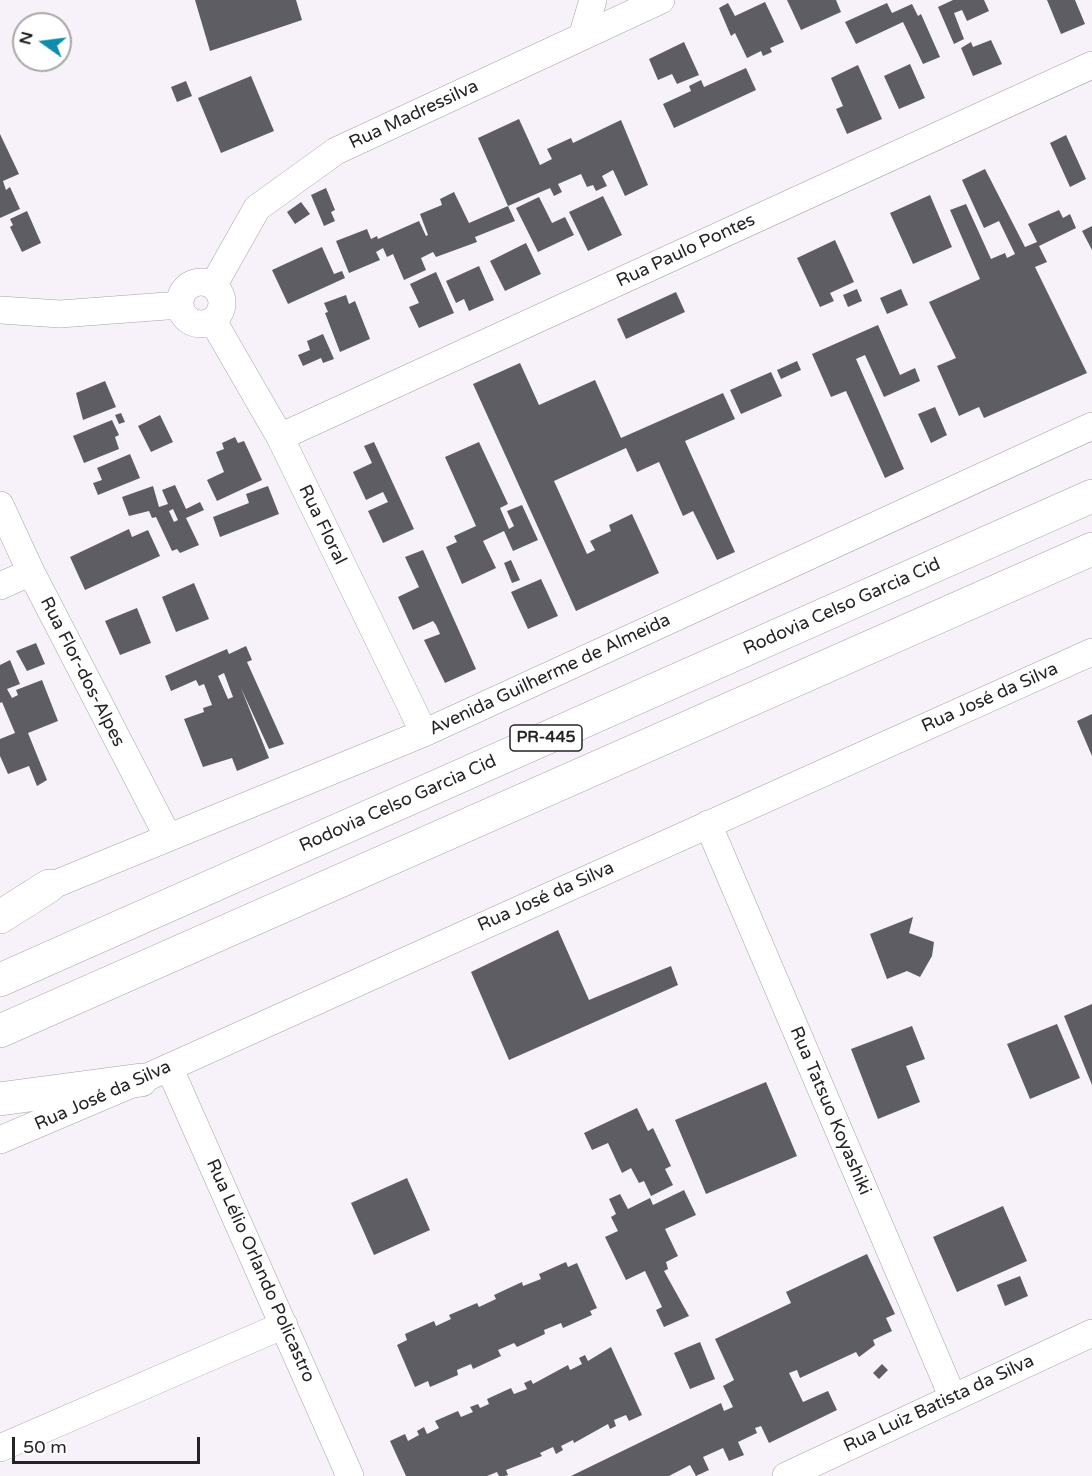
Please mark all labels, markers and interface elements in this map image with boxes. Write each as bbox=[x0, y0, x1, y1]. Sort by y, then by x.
north arrow bbox=[12, 12, 72, 72]
text: N bbox=[15, 29, 38, 47]
street label: Rua Madressilva bbox=[346, 76, 482, 154]
street label: Rua Paulo Pontes bbox=[613, 209, 759, 293]
street label: Rua Floral bbox=[293, 481, 351, 569]
street label: Rodovia Celso Garcia Cid bbox=[740, 554, 944, 660]
street label: Rua Flor-dos-Alpes bbox=[35, 594, 129, 750]
street label: Avenida Guilherme de Almeida bbox=[426, 609, 674, 741]
street label: Rua José da Silva bbox=[918, 658, 1062, 738]
road number: PR-445 bbox=[510, 725, 582, 751]
street label: Rodovia Celso Garcia Cid bbox=[296, 751, 500, 857]
street label: Rua José da Silva bbox=[474, 857, 618, 937]
street label: Rua Tatsuo Koyashiki bbox=[785, 1023, 875, 1199]
street label: Rua José da Silva bbox=[31, 1056, 175, 1136]
street label: Rua Lélio Orlando Policastro bbox=[201, 1156, 319, 1386]
street label: Rua Luiz Batista da Silva bbox=[840, 1350, 1038, 1458]
scale bar bbox=[15, 1425, 202, 1463]
text: 50 m bbox=[23, 1436, 67, 1458]

